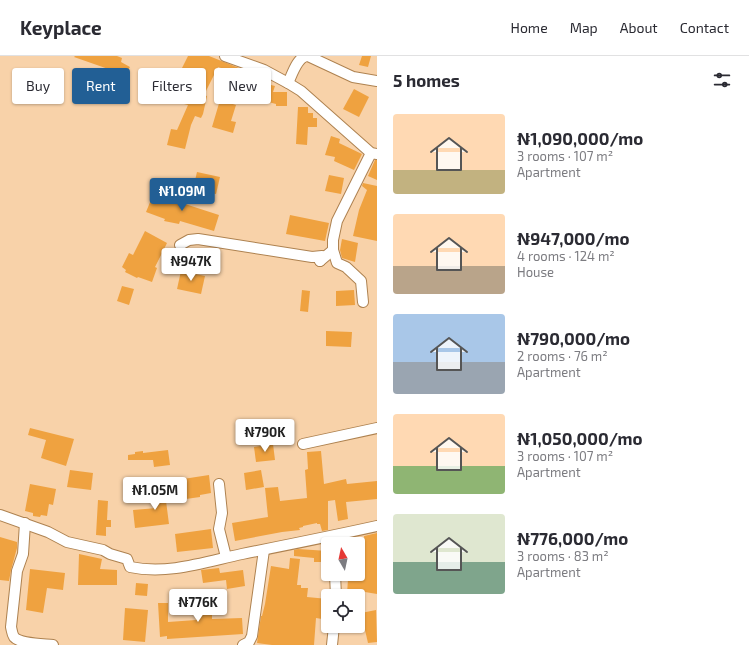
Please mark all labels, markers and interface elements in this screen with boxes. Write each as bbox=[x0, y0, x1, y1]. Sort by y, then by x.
text: Keyplace bbox=[20, 16, 102, 39]
text: Home bbox=[511, 19, 548, 36]
text: Map bbox=[570, 19, 598, 36]
text: About bbox=[620, 19, 658, 36]
text: Contact bbox=[680, 19, 729, 36]
chip: Buy bbox=[12, 68, 64, 104]
chip: Rent bbox=[72, 68, 130, 104]
chip: Filters bbox=[138, 68, 206, 104]
chip: New bbox=[214, 68, 271, 104]
icon: filters bbox=[711, 69, 733, 91]
text: 5 homes bbox=[393, 70, 460, 90]
text: ₦1,090,000/mo bbox=[517, 128, 643, 148]
icon: home bbox=[425, 130, 473, 178]
text: 3 rooms · 107 m² bbox=[517, 148, 613, 164]
text: Apartment bbox=[517, 164, 581, 180]
pin: ₦1.09M bbox=[149, 178, 215, 212]
text: ₦1.09M bbox=[159, 183, 205, 199]
text: ₦947,000/mo bbox=[517, 228, 629, 248]
icon: home bbox=[425, 230, 473, 278]
pin: ₦947K bbox=[163, 248, 219, 282]
text: 4 rooms · 124 m² bbox=[517, 248, 615, 264]
text: ₦947K bbox=[170, 253, 212, 269]
text: House bbox=[517, 264, 554, 280]
text: ₦790,000/mo bbox=[517, 328, 630, 348]
icon: home bbox=[425, 330, 473, 378]
text: 2 rooms · 76 m² bbox=[517, 348, 608, 364]
text: Apartment bbox=[517, 364, 581, 380]
pin: ₦790K bbox=[237, 419, 293, 453]
text: ₦790K bbox=[244, 424, 286, 440]
text: ₦1,050,000/mo bbox=[517, 428, 643, 448]
icon: home bbox=[425, 430, 473, 478]
text: 3 rooms · 107 m² bbox=[517, 448, 613, 464]
text: Apartment bbox=[517, 464, 581, 480]
pin: ₦1.05M bbox=[122, 477, 188, 511]
text: ₦1.05M bbox=[132, 482, 178, 498]
text: ₦776,000/mo bbox=[517, 528, 628, 548]
icon: home bbox=[425, 530, 473, 578]
north arrow bbox=[321, 537, 365, 581]
map controls bbox=[321, 537, 365, 633]
text: 3 rooms · 83 m² bbox=[517, 548, 609, 564]
text: Apartment bbox=[517, 564, 581, 580]
pin: ₦776K bbox=[170, 589, 226, 623]
button: locate bbox=[321, 589, 365, 633]
text: ₦776K bbox=[178, 594, 218, 610]

